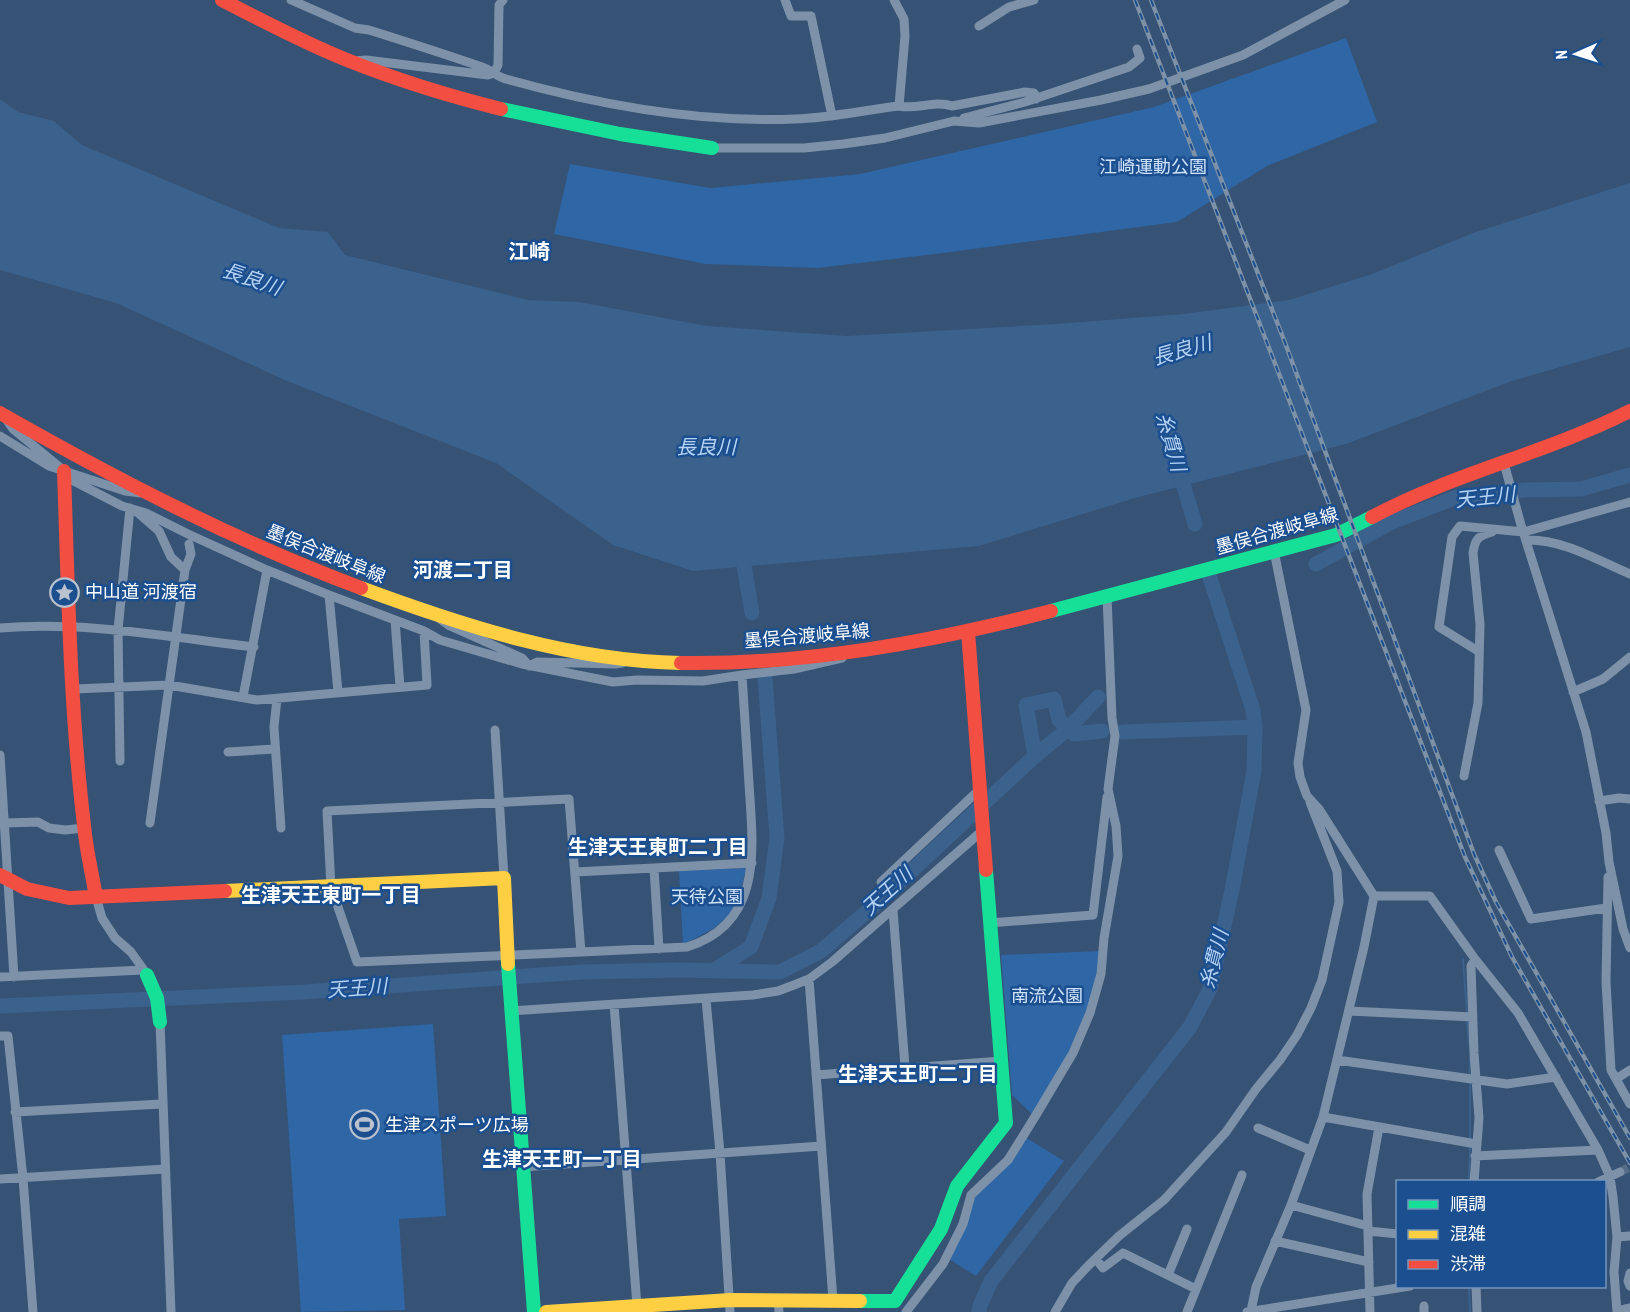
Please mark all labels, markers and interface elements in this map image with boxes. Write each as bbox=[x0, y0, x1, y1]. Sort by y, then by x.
north arrow bbox=[1546, 24, 1606, 84]
text: N bbox=[1551, 50, 1571, 60]
park label: 江崎運動公園 bbox=[1099, 155, 1207, 178]
district label: 江崎 bbox=[508, 238, 550, 265]
water label: 長良川 bbox=[219, 257, 286, 302]
water label: 長良川 bbox=[1150, 329, 1216, 371]
water label: 糸貫川 bbox=[1150, 410, 1192, 476]
water label: 長良川 bbox=[676, 434, 738, 460]
water label: 天王川 bbox=[1454, 481, 1518, 513]
street label: 墨俣合渡岐阜線 bbox=[1213, 502, 1341, 559]
street label: 墨俣合渡岐阜線 bbox=[263, 519, 389, 588]
district label: 河渡二丁目 bbox=[413, 557, 513, 583]
place icon: 中山道 河渡宿 bbox=[48, 576, 80, 608]
place label: 中山道 河渡宿 bbox=[85, 580, 197, 603]
street label: 墨俣合渡岐阜線 bbox=[743, 619, 871, 652]
district label: 生津天王東町二丁目 bbox=[568, 834, 748, 860]
water label: 天王川 bbox=[856, 860, 919, 921]
district label: 生津天王東町一丁目 bbox=[241, 882, 421, 908]
park label: 天待公園 bbox=[671, 885, 743, 908]
water label: 糸貫川 bbox=[1194, 925, 1234, 991]
water label: 天王川 bbox=[326, 973, 390, 1003]
park label: 南流公園 bbox=[1011, 984, 1083, 1007]
district label: 生津天王町二丁目 bbox=[838, 1061, 998, 1087]
sports icon: 生津スポーツ広場 bbox=[348, 1109, 380, 1141]
place label: 生津スポーツ広場 bbox=[385, 1113, 529, 1136]
district label: 生津天王町一丁目 bbox=[482, 1146, 642, 1172]
legend bbox=[1396, 1180, 1606, 1288]
text: 順調 bbox=[1450, 1192, 1486, 1215]
text: 混雑 bbox=[1450, 1222, 1486, 1245]
text: 渋滞 bbox=[1450, 1252, 1486, 1275]

